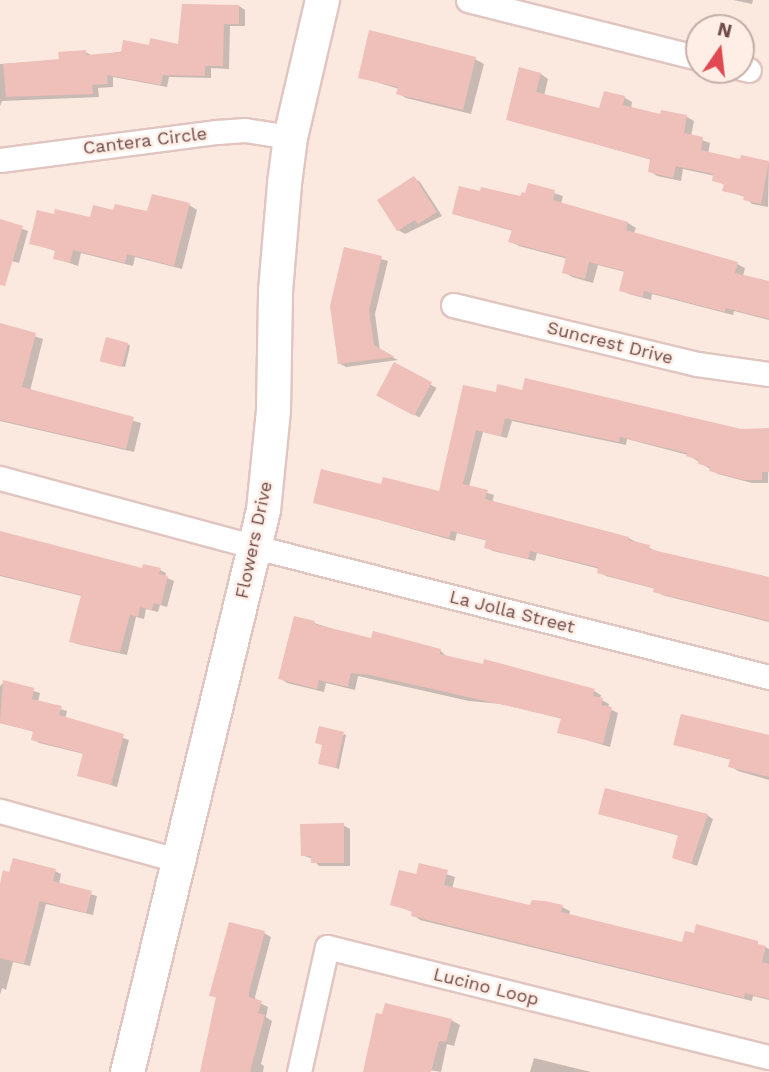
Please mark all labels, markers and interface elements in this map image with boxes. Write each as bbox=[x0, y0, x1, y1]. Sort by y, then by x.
north arrow bbox=[685, 14, 755, 84]
text: N bbox=[715, 17, 734, 43]
street label: Cantera Circle bbox=[82, 123, 208, 159]
street label: Suncrest Drive bbox=[545, 317, 675, 369]
street label: Flowers Drive bbox=[231, 479, 277, 601]
street label: La Jolla Street bbox=[447, 586, 577, 638]
street label: Lucino Loop bbox=[431, 963, 541, 1011]

